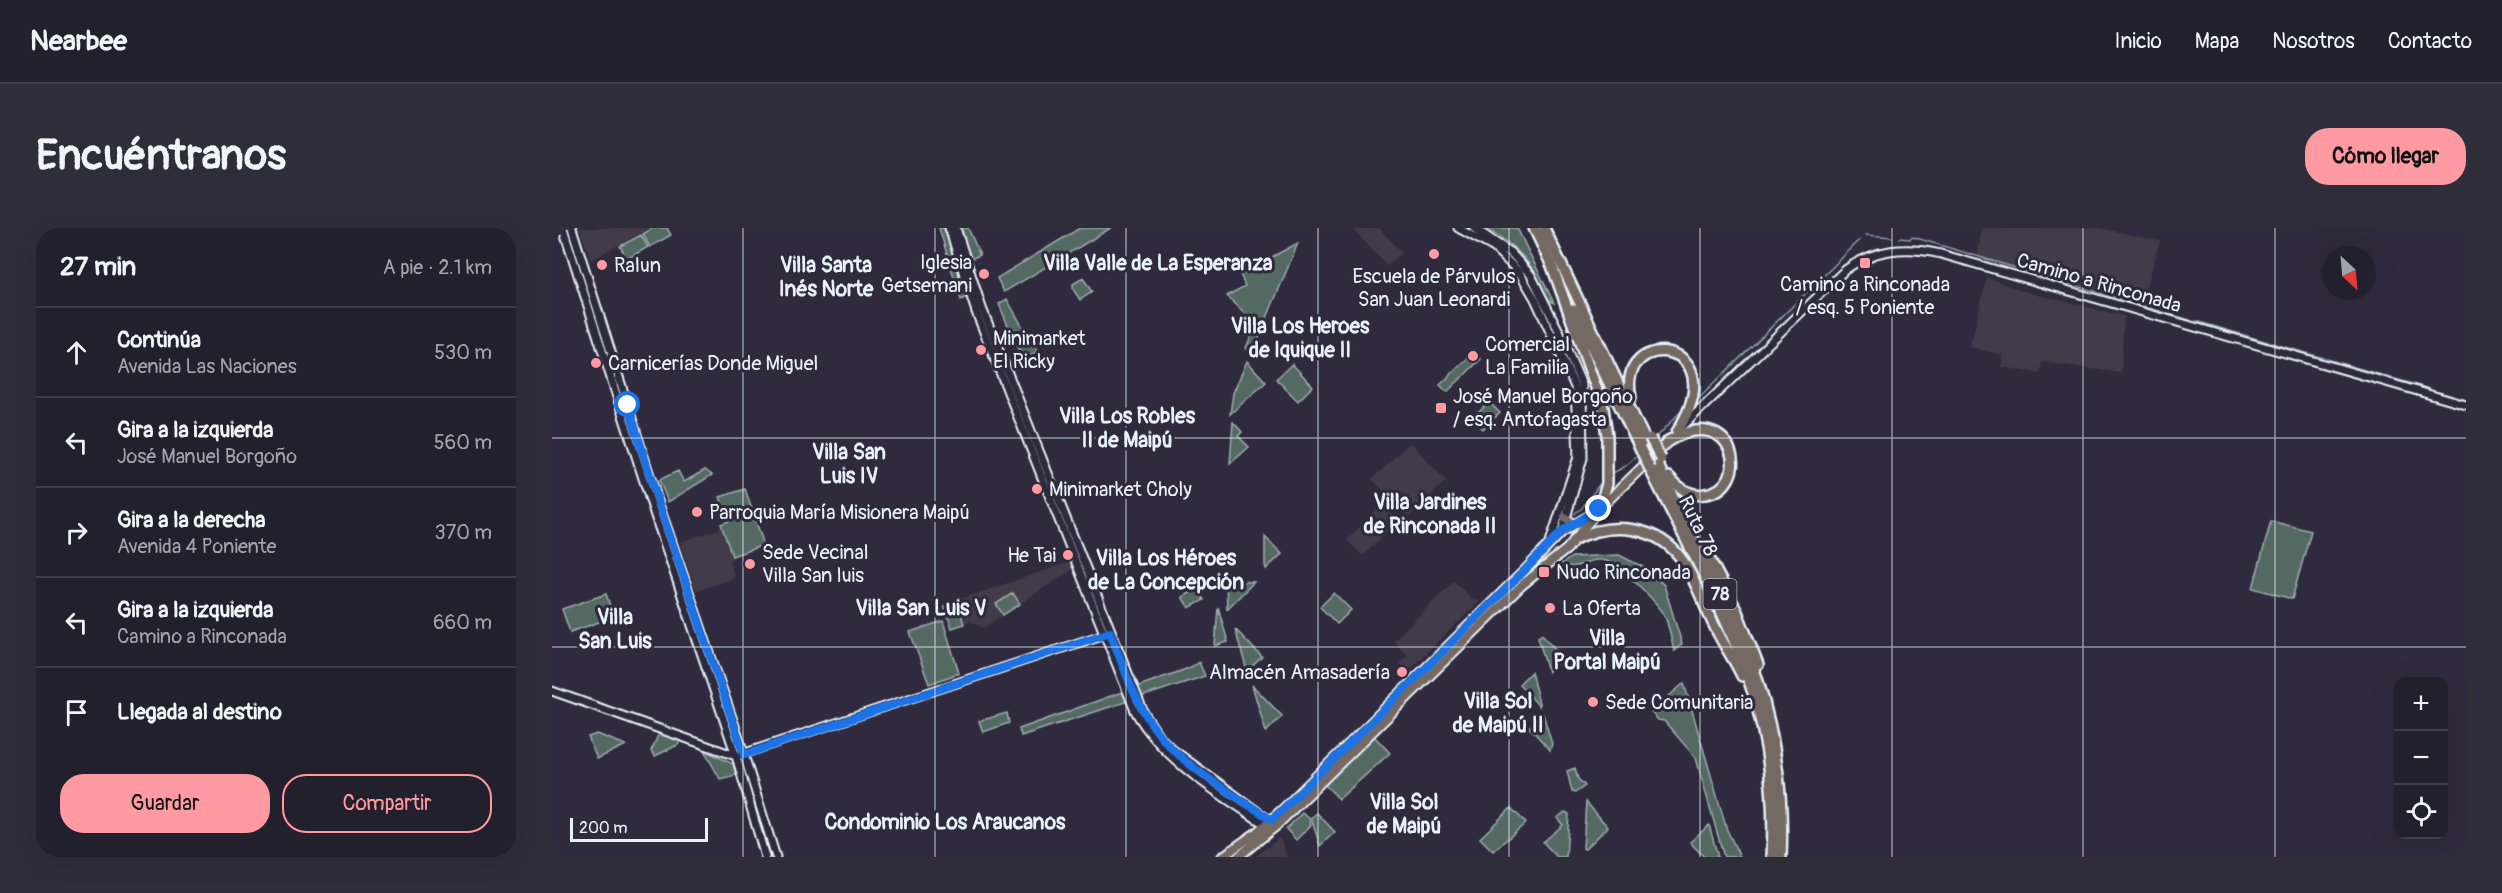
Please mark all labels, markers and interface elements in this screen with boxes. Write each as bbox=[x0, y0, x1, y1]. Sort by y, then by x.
text: Nearbee bbox=[30, 24, 127, 59]
text: Inicio bbox=[2115, 28, 2162, 55]
text: Mapa bbox=[2195, 28, 2239, 55]
text: Nosotros bbox=[2272, 28, 2355, 55]
text: Contacto bbox=[2388, 28, 2472, 55]
button: Cómo llegar bbox=[2305, 128, 2466, 185]
text: Encuéntranos bbox=[36, 130, 286, 182]
north arrow bbox=[2322, 246, 2376, 300]
marker: Escuela de Párvulos San Juan Leonardi bbox=[1427, 247, 1441, 261]
street label: Camino a Rinconada bbox=[2014, 248, 2184, 318]
place label: Iglesia Getsemani bbox=[881, 250, 972, 298]
district label: Villa Valle de La Esperanza bbox=[1043, 250, 1273, 277]
text: 27 min bbox=[60, 251, 136, 283]
district label: Villa Santa Inés Norte bbox=[779, 252, 874, 303]
place label: Ralun bbox=[614, 253, 661, 278]
text: A pie · 2.1 km bbox=[383, 255, 492, 280]
marker: Camino a Rinconada / esq. 5 Poniente bbox=[1858, 256, 1872, 270]
marker: Ralun bbox=[595, 258, 609, 272]
place label: Escuela de Párvulos San Juan Leonardi bbox=[1352, 264, 1516, 312]
marker: Iglesia Getsemani bbox=[977, 267, 991, 281]
place label: Camino a Rinconada / esq. 5 Poniente bbox=[1780, 272, 1950, 320]
district label: Villa Los Heroes de Iquique II bbox=[1231, 313, 1370, 364]
text: Continúa bbox=[117, 326, 201, 354]
place label: Minimarket El Ricky bbox=[993, 326, 1087, 374]
place label: Comercial La Familia bbox=[1485, 332, 1570, 380]
icon: ahead bbox=[60, 336, 93, 369]
text: 530 m bbox=[434, 340, 492, 365]
marker: Minimarket El Ricky bbox=[974, 343, 988, 357]
marker: Comercial La Familia bbox=[1466, 349, 1480, 363]
place label: Carnicerías Donde Miguel bbox=[608, 351, 818, 376]
text: Avenida Las Naciones bbox=[117, 354, 297, 379]
marker: Carnicerías Donde Miguel bbox=[589, 356, 603, 370]
place label: José Manuel Borgoño / esq. Antofagasta bbox=[1453, 384, 1633, 432]
route start bbox=[614, 391, 640, 417]
marker: José Manuel Borgoño / esq. Antofagasta bbox=[1434, 401, 1448, 415]
district label: Villa Los Robles II de Maipú bbox=[1059, 403, 1196, 454]
text: Gira a la izquierda bbox=[117, 416, 274, 444]
icon: left bbox=[60, 426, 93, 459]
text: 560 m bbox=[434, 430, 492, 455]
district label: Villa San Luis IV bbox=[812, 439, 886, 490]
text: José Manuel Borgoño bbox=[117, 444, 297, 469]
place label: Minimarket Choly bbox=[1049, 477, 1192, 502]
marker: Minimarket Choly bbox=[1030, 482, 1044, 496]
district label: Villa Jardines de Rinconada II bbox=[1364, 489, 1496, 540]
street label: Ruta 78 bbox=[1673, 492, 1723, 560]
route end bbox=[1585, 495, 1611, 521]
place label: Parroquia María Misionera Maipú bbox=[709, 500, 970, 525]
marker: Parroquia María Misionera Maipú bbox=[690, 505, 704, 519]
text: Gira a la derecha bbox=[117, 506, 265, 534]
icon: right bbox=[60, 516, 93, 549]
text: 370 m bbox=[435, 520, 492, 545]
text: Avenida 4 Poniente bbox=[117, 534, 276, 559]
place label: Sede Vecinal Villa San luis bbox=[762, 540, 868, 588]
place label: He Tai bbox=[1007, 543, 1056, 568]
district label: Villa Los Héroes de La Concepción bbox=[1088, 545, 1244, 596]
marker: He Tai bbox=[1061, 548, 1075, 562]
marker: Sede Vecinal Villa San luis bbox=[743, 557, 757, 571]
place label: Nudo Rinconada bbox=[1556, 560, 1691, 585]
marker: Nudo Rinconada bbox=[1537, 565, 1551, 579]
road number: 78 bbox=[1704, 579, 1736, 609]
district label: Villa San Luis V bbox=[855, 595, 987, 622]
text: Gira a la izquierda bbox=[117, 596, 274, 624]
place label: La Oferta bbox=[1562, 596, 1641, 621]
marker: La Oferta bbox=[1543, 601, 1557, 615]
district label: Villa San Luis bbox=[578, 604, 652, 655]
icon: left bbox=[60, 606, 93, 639]
text: 660 m bbox=[433, 610, 492, 635]
text: Camino a Rinconada bbox=[117, 624, 287, 649]
district label: Villa Portal Maipú bbox=[1553, 625, 1661, 676]
place label: Almacén Amasadería bbox=[1209, 660, 1390, 685]
marker: Almacén Amasadería bbox=[1395, 665, 1409, 679]
map controls bbox=[2394, 677, 2448, 839]
button: + bbox=[2394, 677, 2448, 731]
district label: Villa Sol de Maipú II bbox=[1452, 688, 1544, 739]
place label: Sede Comunitaria bbox=[1605, 690, 1753, 715]
marker: Sede Comunitaria bbox=[1586, 695, 1600, 709]
icon: arrive bbox=[60, 696, 93, 729]
text: Llegada al destino bbox=[117, 698, 282, 726]
button: − bbox=[2394, 731, 2448, 785]
button: Guardar bbox=[60, 774, 270, 833]
button: Compartir bbox=[282, 774, 492, 833]
button: locate bbox=[2394, 785, 2448, 839]
district label: Villa Sol de Maipú bbox=[1367, 789, 1441, 840]
district label: Condominio Los Araucanos bbox=[825, 809, 1066, 836]
scale bar bbox=[570, 815, 708, 842]
text: 200 m bbox=[579, 818, 627, 838]

